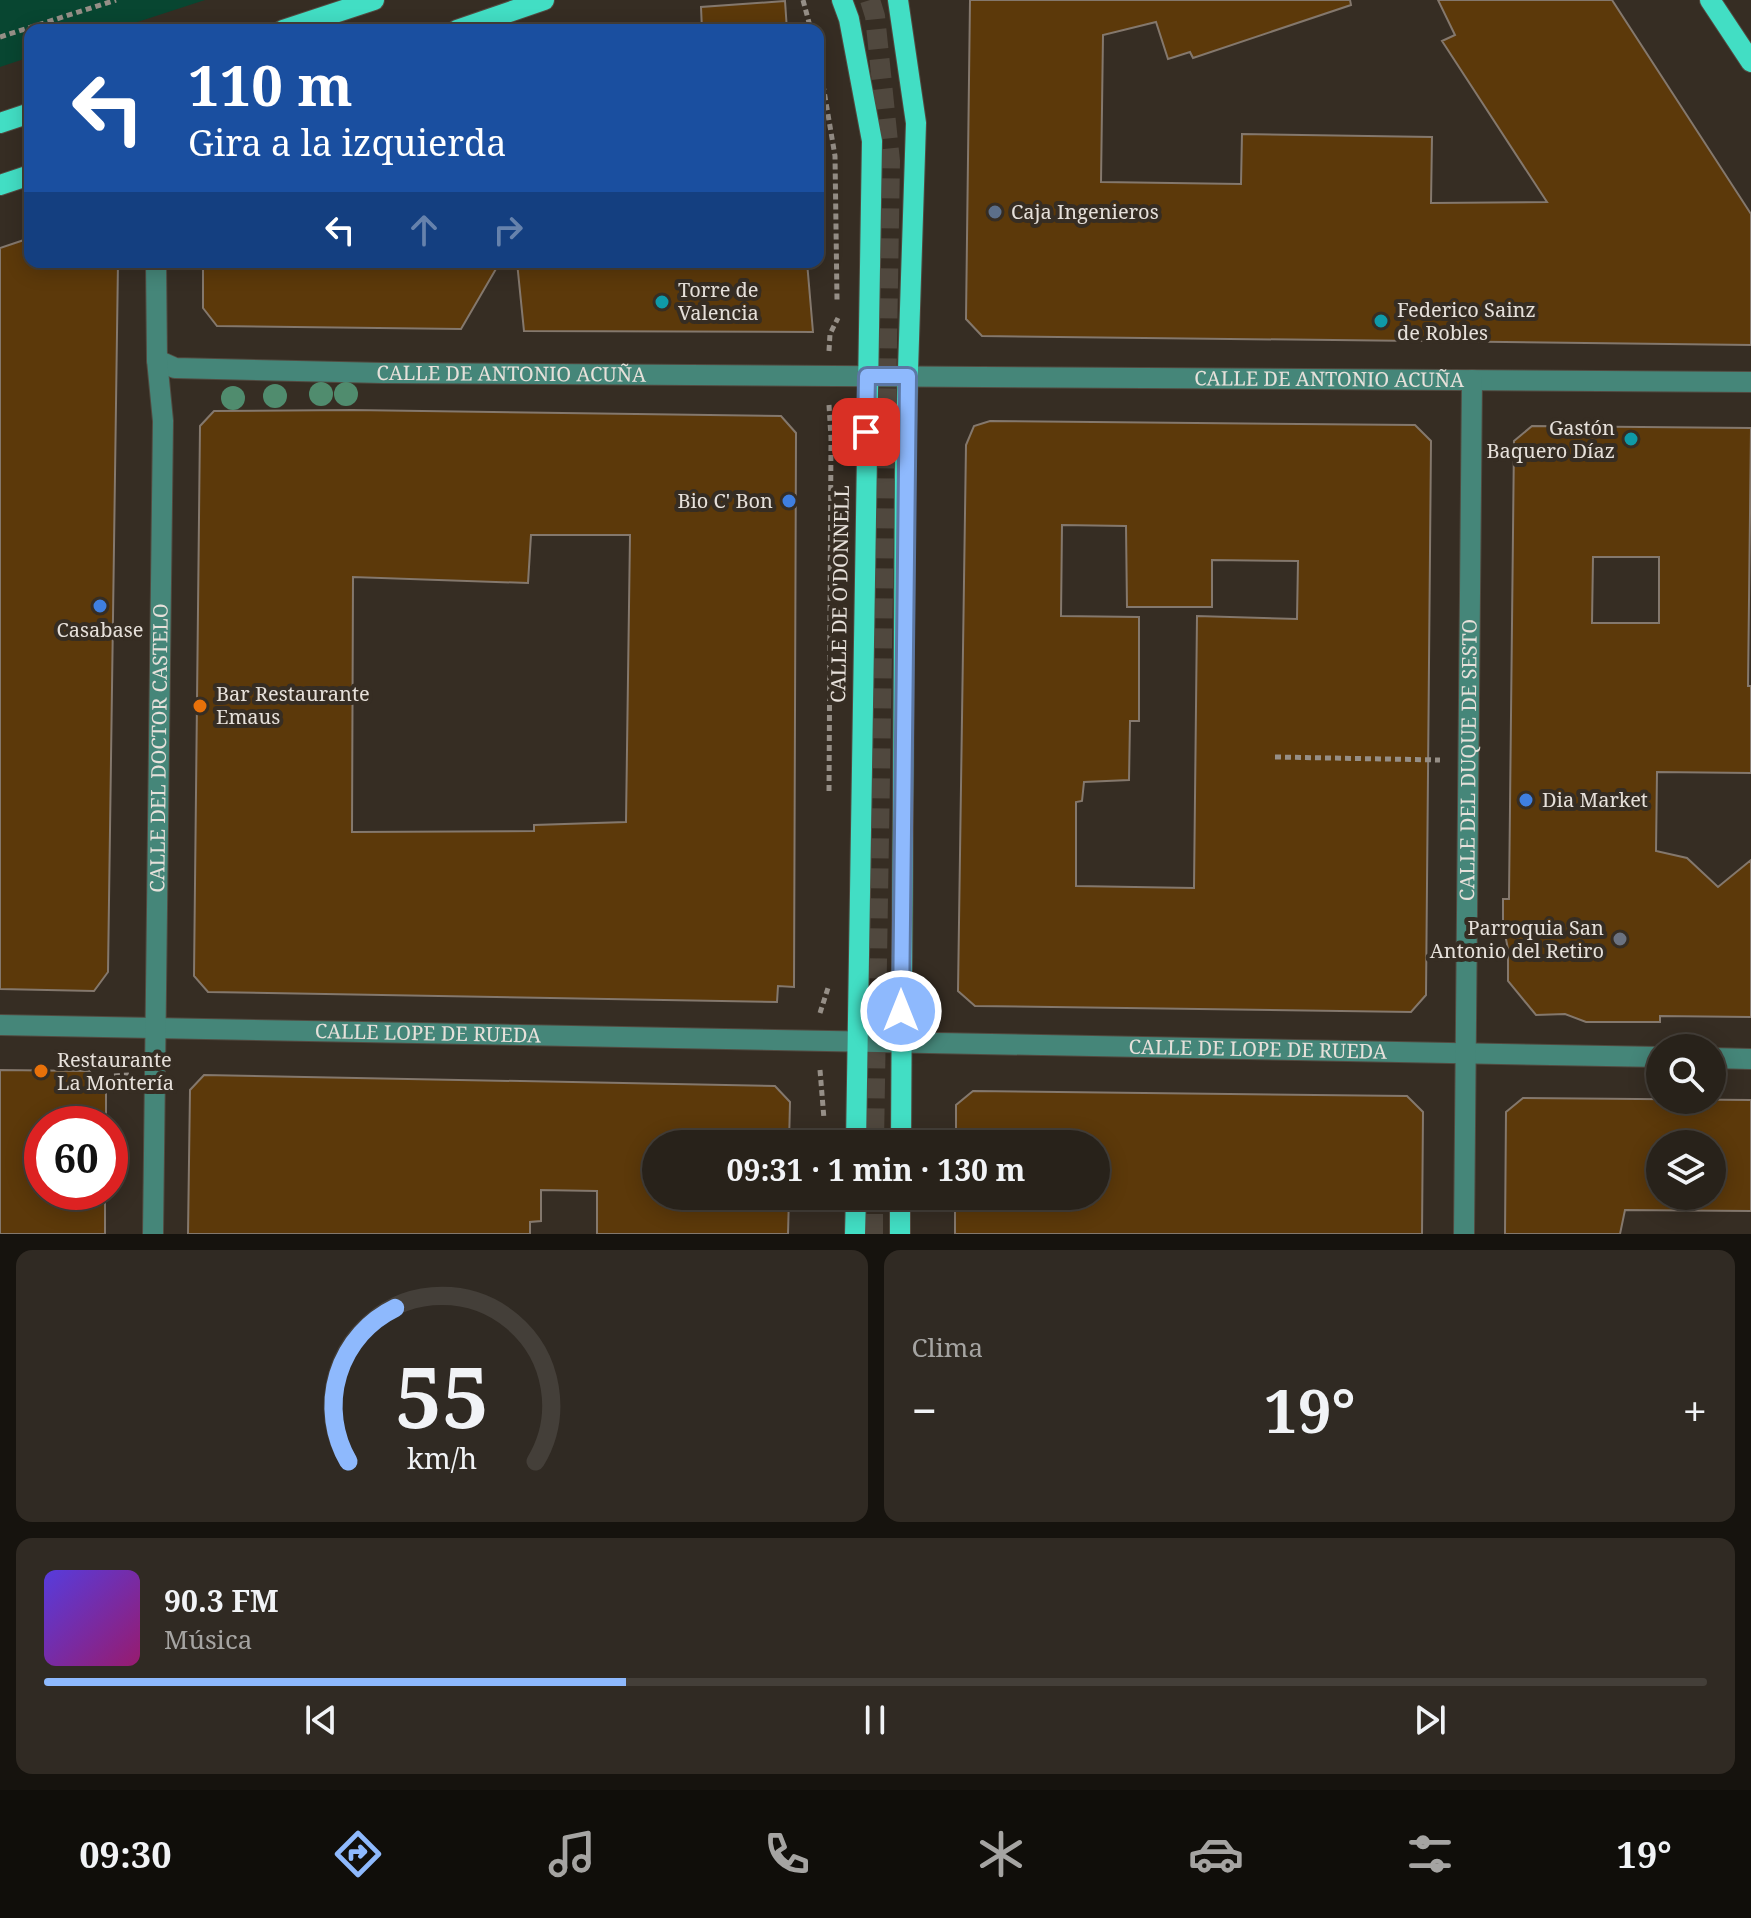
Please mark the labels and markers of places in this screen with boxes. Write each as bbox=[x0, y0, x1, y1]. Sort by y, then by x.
place label: Caja Ingenieros bbox=[1011, 198, 1159, 225]
marker: Caja Ingenieros bbox=[986, 203, 1004, 221]
place label: Torre de Valencia bbox=[678, 276, 759, 326]
marker: Torre de Valencia bbox=[653, 293, 671, 311]
place label: Federico Sainz de Robles bbox=[1397, 296, 1536, 346]
marker: Federico Sainz de Robles bbox=[1372, 312, 1390, 330]
pin bbox=[832, 398, 900, 466]
place label: Gastón Baquero Díaz bbox=[1486, 414, 1615, 464]
marker: Gastón Baquero Díaz bbox=[1622, 430, 1640, 448]
place label: Bio C' Bon bbox=[677, 487, 773, 514]
marker: Bio C' Bon bbox=[780, 492, 798, 510]
marker: Casabase bbox=[91, 597, 109, 615]
place label: Casabase bbox=[56, 616, 144, 643]
place label: Bar Restaurante Emaus bbox=[216, 680, 370, 730]
marker: Bar Restaurante Emaus bbox=[191, 697, 209, 715]
place label: Dia Market bbox=[1542, 786, 1648, 813]
marker: Dia Market bbox=[1517, 791, 1535, 809]
place label: Parroquia San Antonio del Retiro bbox=[1430, 914, 1604, 964]
marker: Parroquia San Antonio del Retiro bbox=[1611, 930, 1629, 948]
place label: Restaurante La Montería bbox=[57, 1046, 174, 1096]
marker: Restaurante La Montería bbox=[32, 1062, 50, 1080]

